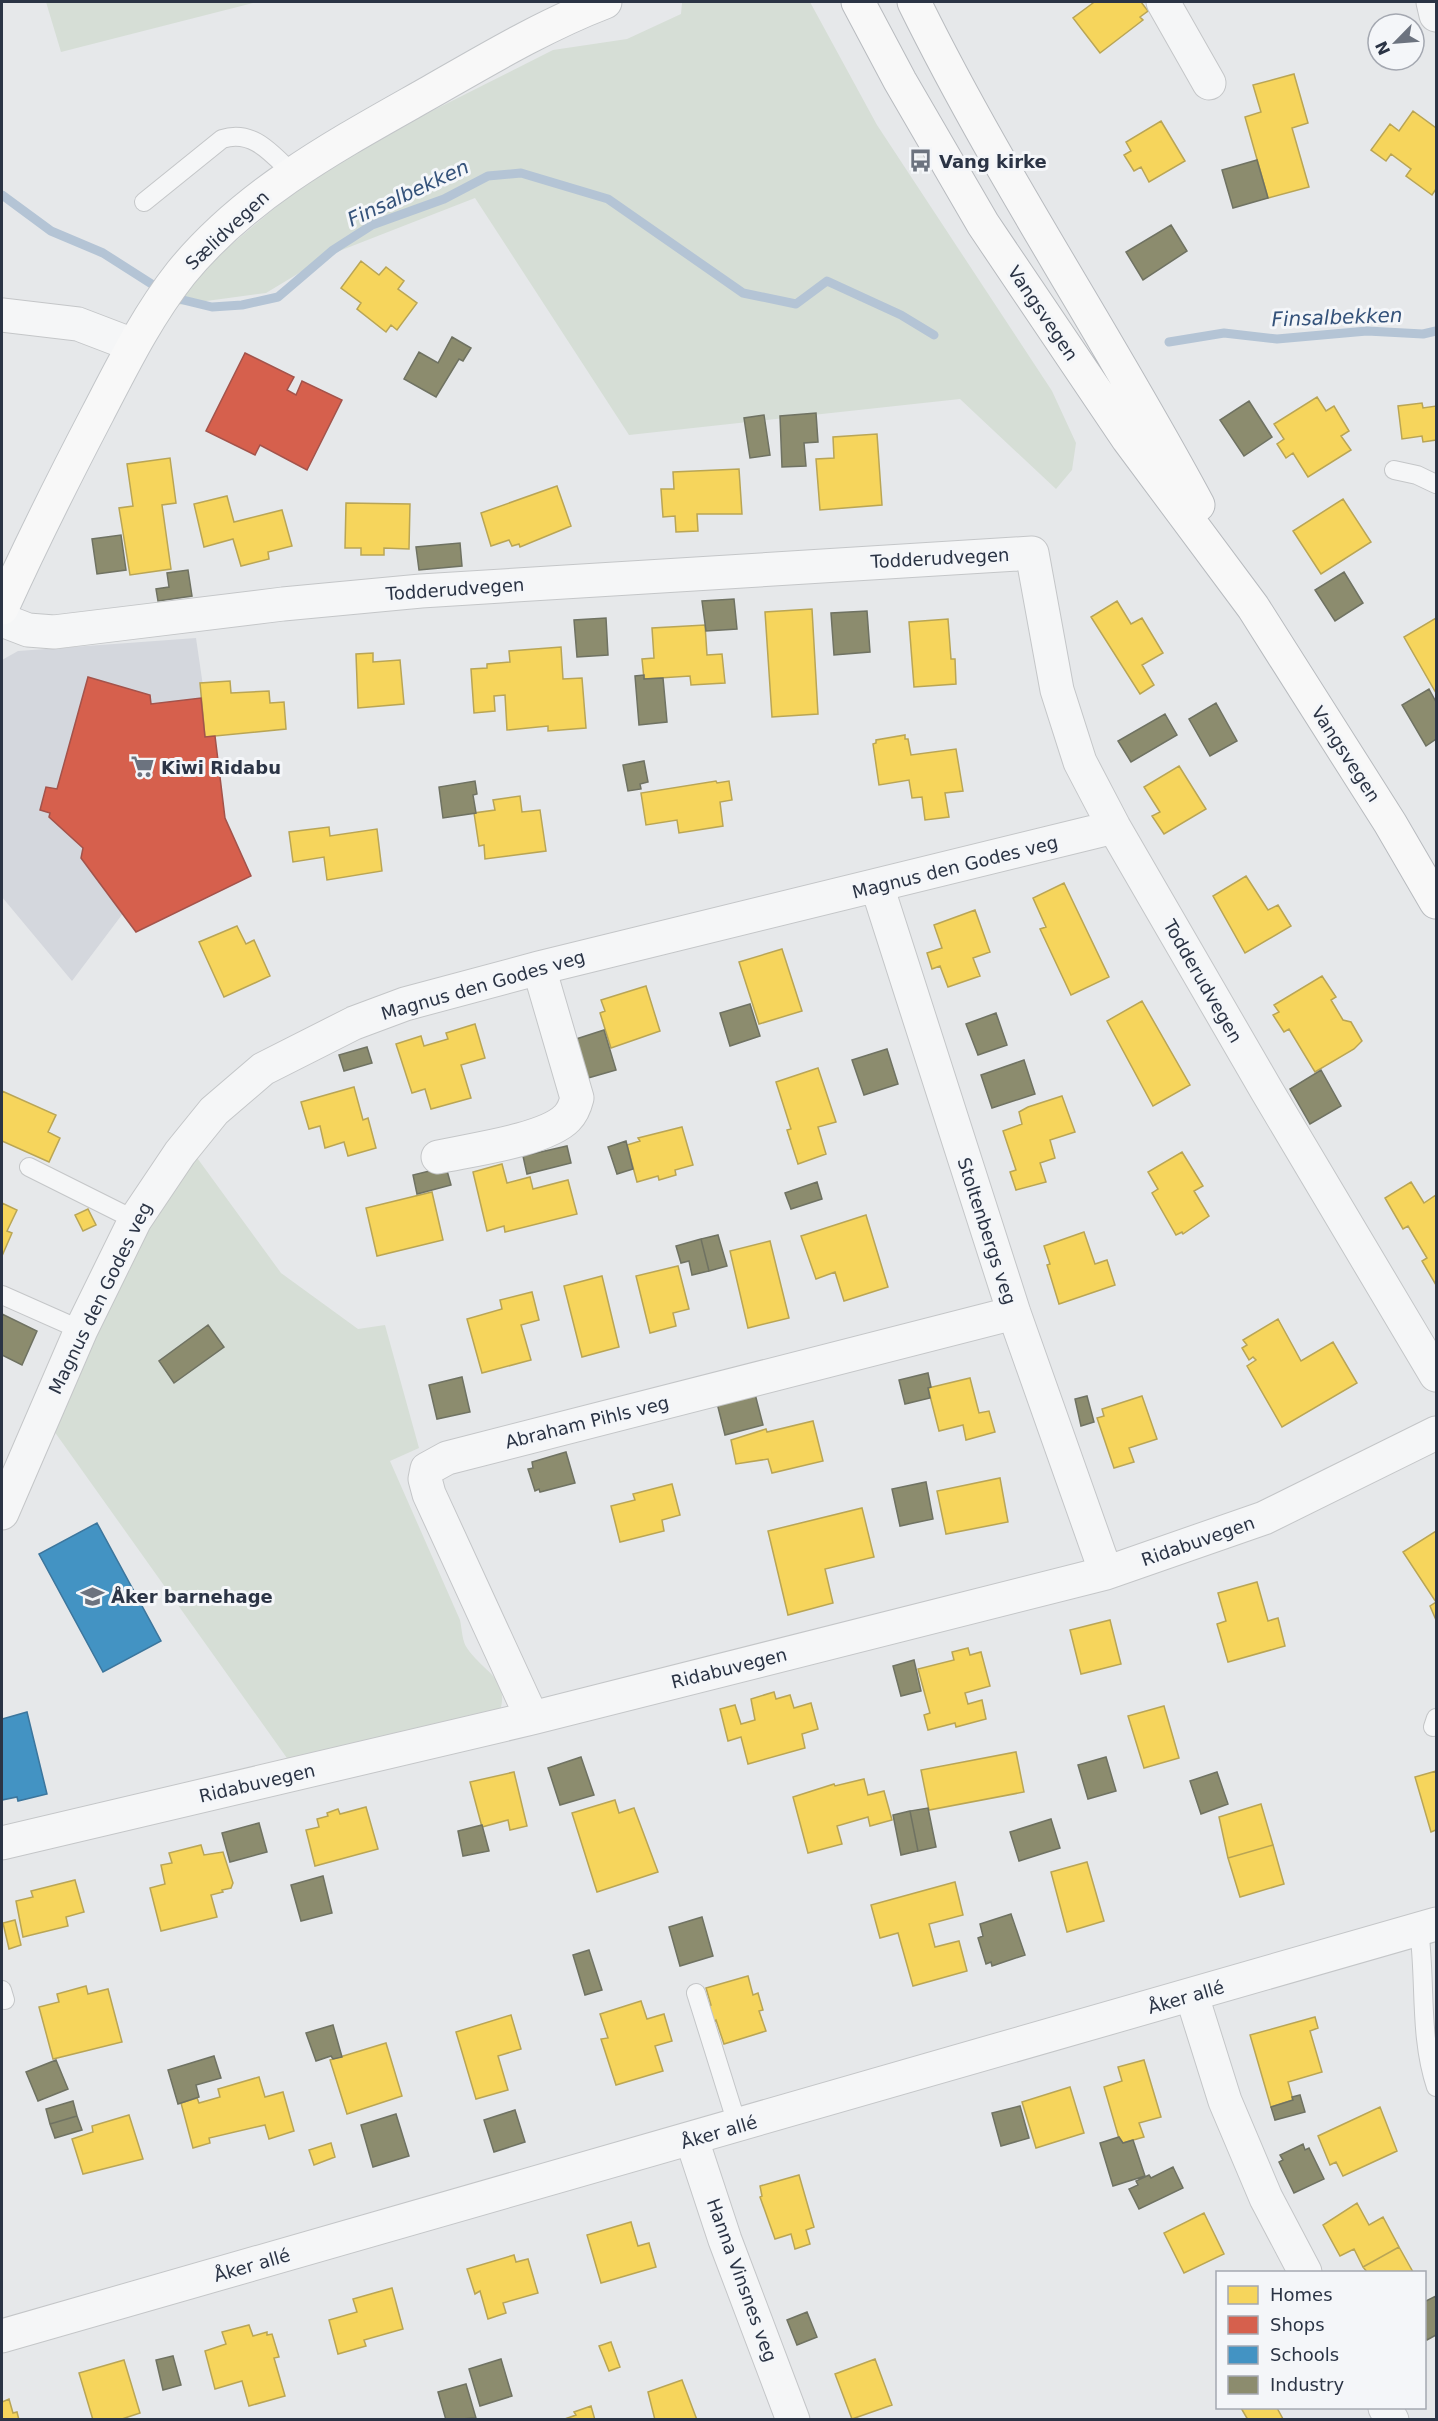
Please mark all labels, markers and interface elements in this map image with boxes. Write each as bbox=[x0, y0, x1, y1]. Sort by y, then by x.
north arrow bbox=[1366, 12, 1426, 72]
text: N bbox=[1371, 38, 1394, 58]
bus stop icon: Vang kirke bbox=[908, 148, 934, 174]
place label: Vang kirke bbox=[939, 151, 1047, 172]
water label: Finsalbekken bbox=[344, 154, 472, 232]
street label: Sælidvegen bbox=[181, 186, 273, 274]
street label: Vangsvegen bbox=[1004, 262, 1082, 364]
water label: Finsalbekken bbox=[1271, 303, 1403, 331]
street label: Todderudvegen bbox=[869, 544, 1010, 572]
street label: Todderudvegen bbox=[384, 574, 525, 604]
street label: Vangsvegen bbox=[1307, 702, 1385, 806]
supermarket icon: Kiwi Ridabu bbox=[130, 754, 156, 780]
place label: Kiwi Ridabu bbox=[161, 757, 281, 778]
street label: Magnus den Godes veg bbox=[850, 831, 1060, 903]
street label: Todderudvegen bbox=[1159, 915, 1247, 1046]
street label: Magnus den Godes veg bbox=[379, 946, 587, 1024]
street label: Stoltenbergs veg bbox=[953, 1155, 1021, 1307]
street label: Magnus den Godes veg bbox=[44, 1198, 156, 1398]
street label: Abraham Pihls veg bbox=[503, 1391, 671, 1453]
street label: Ridabuvegen bbox=[1139, 1512, 1257, 1570]
school or university icon: Åker barnehage bbox=[80, 1583, 106, 1609]
place label: Åker barnehage bbox=[111, 1585, 273, 1607]
street label: Ridabuvegen bbox=[669, 1643, 789, 1693]
street label: Ridabuvegen bbox=[197, 1759, 317, 1807]
street label: Åker allé bbox=[1145, 1976, 1227, 2018]
street label: Åker allé bbox=[678, 2111, 760, 2153]
street label: Hanna Vinsnes veg bbox=[703, 2195, 781, 2365]
street label: Åker allé bbox=[211, 2244, 293, 2286]
legend bbox=[1216, 2271, 1426, 2409]
text: Homes bbox=[1270, 2284, 1333, 2305]
text: Shops bbox=[1270, 2314, 1325, 2335]
text: Schools bbox=[1270, 2344, 1339, 2365]
text: Industry bbox=[1270, 2374, 1344, 2395]

